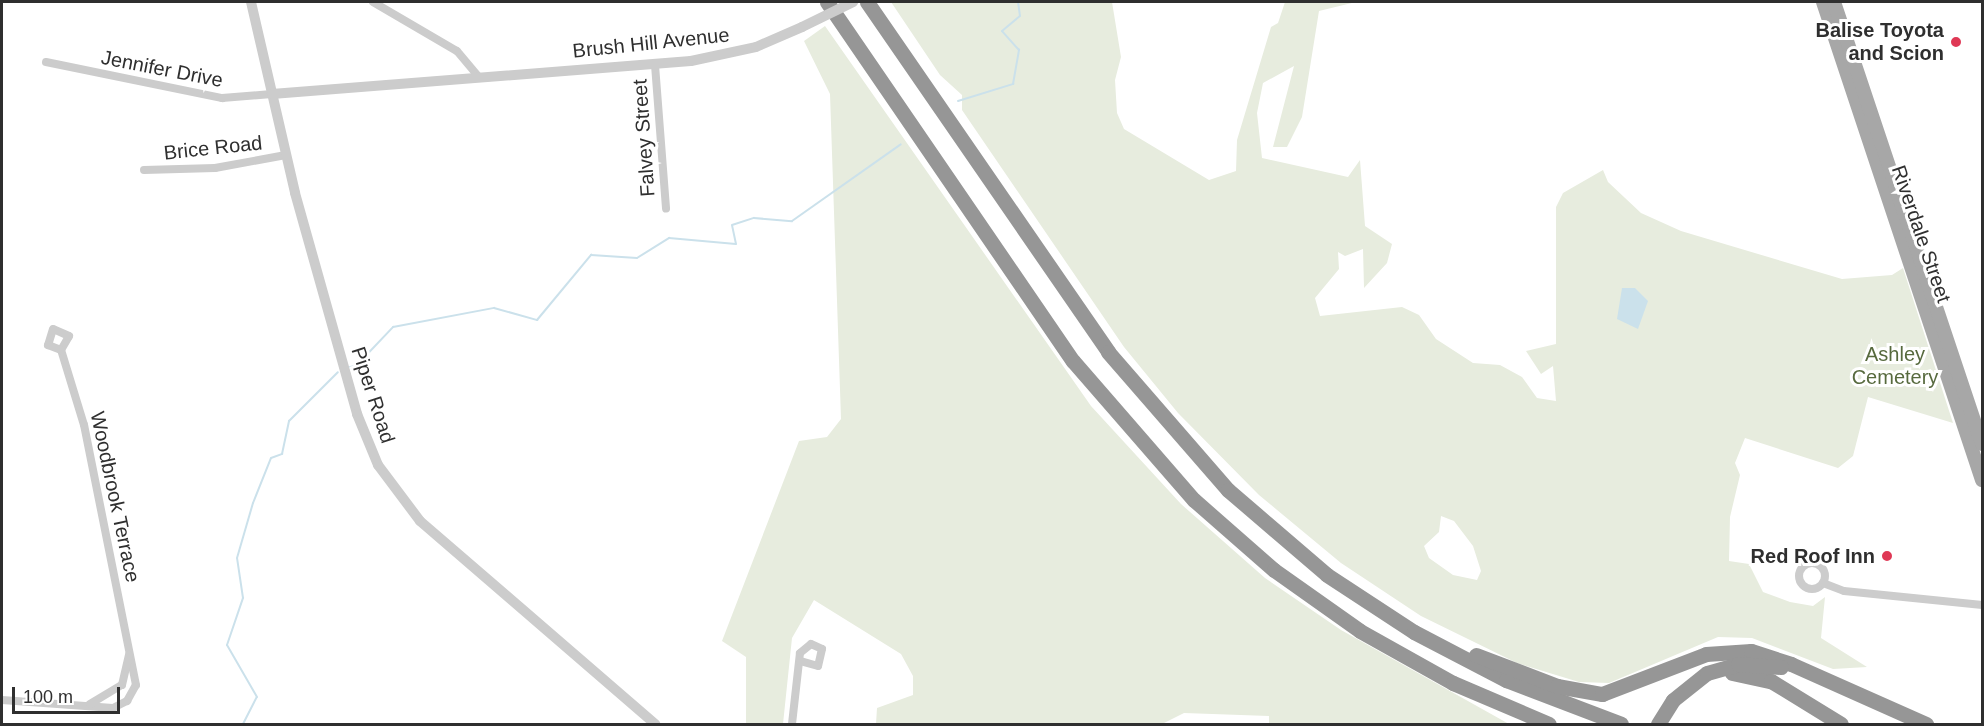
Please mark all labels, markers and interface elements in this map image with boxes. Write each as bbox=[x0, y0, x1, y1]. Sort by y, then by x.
place label: Balise Toyota and Scion bbox=[1815, 19, 1944, 66]
street label: Brush Hill Avenue bbox=[571, 23, 731, 63]
marker: Balise Toyota and Scion bbox=[1949, 35, 1963, 49]
street label: Jennifer Drive bbox=[99, 45, 225, 93]
street label: Falvey Street bbox=[628, 78, 660, 198]
street label: Brice Road bbox=[163, 131, 263, 165]
street label: Riverdale Street bbox=[1886, 162, 1956, 306]
park label: Ashley Cemetery bbox=[1852, 342, 1938, 389]
street label: Piper Road bbox=[346, 344, 400, 446]
street label: Woodbrook Terrace bbox=[85, 409, 145, 585]
place label: Red Roof Inn bbox=[1751, 544, 1875, 568]
marker: Red Roof Inn bbox=[1880, 549, 1894, 563]
scale bar bbox=[15, 675, 123, 713]
text: 100 m bbox=[23, 687, 73, 707]

